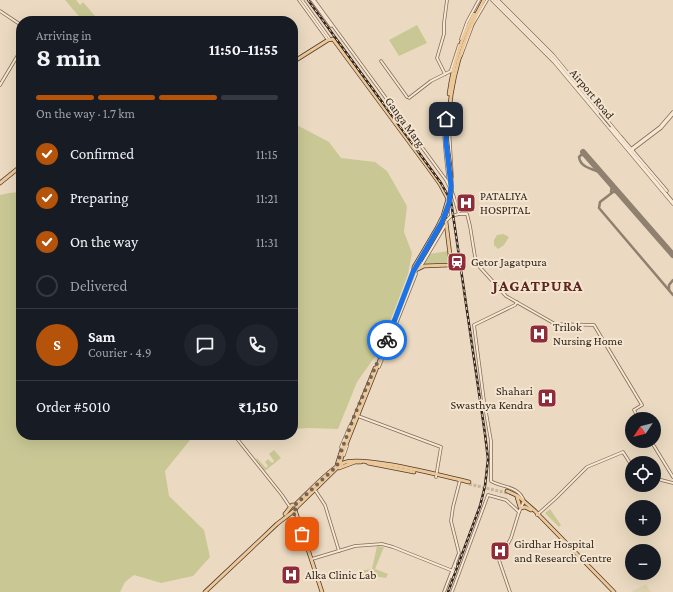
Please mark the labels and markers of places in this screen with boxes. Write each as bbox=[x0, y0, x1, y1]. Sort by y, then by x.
pin bbox=[429, 102, 463, 136]
place label: PATALIYA HOSPITAL bbox=[480, 189, 530, 217]
hospital icon: PATALIYA HOSPITAL bbox=[455, 192, 477, 214]
station icon: Getor Jagatpura bbox=[446, 251, 468, 273]
place label: Getor Jagatpura bbox=[471, 255, 547, 269]
place label: Trilok Nursing Home bbox=[553, 320, 623, 348]
hospital icon: Trilok Nursing Home bbox=[528, 323, 550, 345]
place label: Shahari Swasthya Kendra bbox=[451, 384, 533, 412]
hospital icon: Shahari Swasthya Kendra bbox=[536, 387, 558, 409]
pin bbox=[285, 517, 319, 551]
place label: Girdhar Hospital and Research Centre bbox=[514, 537, 612, 565]
hospital icon: Girdhar Hospital and Research Centre bbox=[489, 540, 511, 562]
hospital icon: Alka Clinic Lab bbox=[280, 564, 302, 586]
place label: Alka Clinic Lab bbox=[305, 568, 376, 582]

